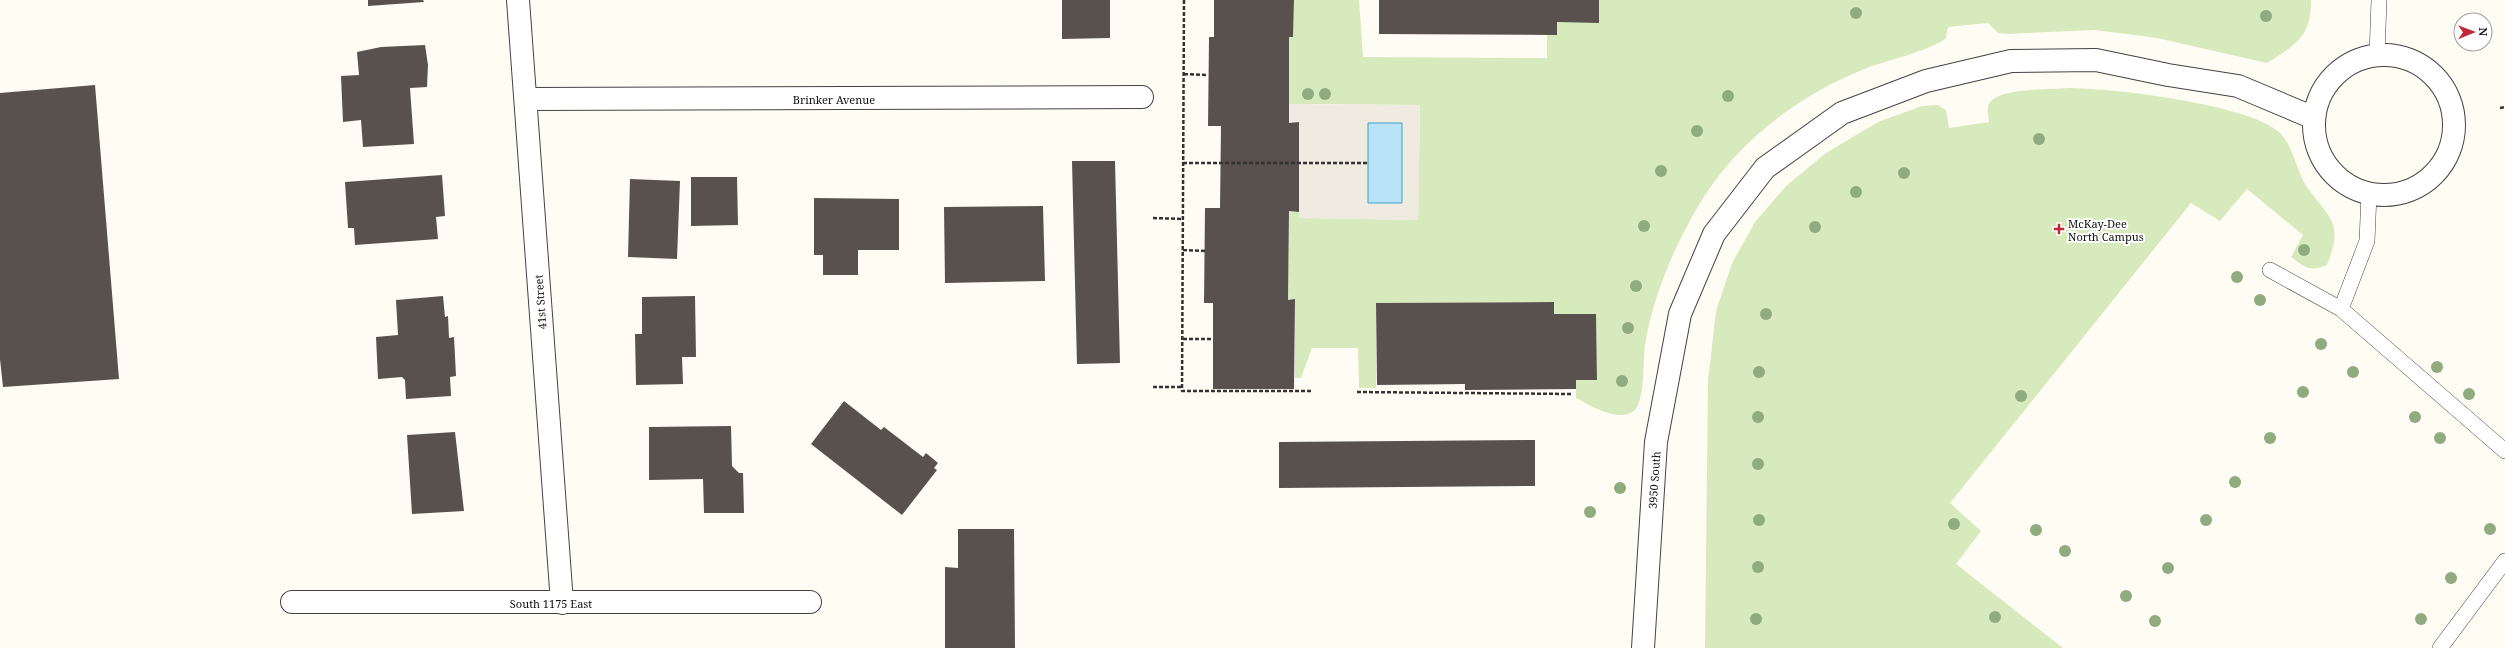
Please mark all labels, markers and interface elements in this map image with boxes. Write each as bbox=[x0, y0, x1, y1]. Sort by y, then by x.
north arrow bbox=[2453, 12, 2493, 52]
text: N bbox=[2476, 27, 2491, 37]
street label: Brinker Avenue bbox=[793, 92, 875, 107]
place label: McKay-Dee North Campus bbox=[2068, 216, 2144, 244]
marker: McKay-Dee North Campus bbox=[2053, 223, 2065, 235]
street label: 41st Street bbox=[531, 274, 549, 330]
street label: 3950 South bbox=[1645, 451, 1663, 509]
street label: South 1175 East bbox=[510, 596, 592, 611]

